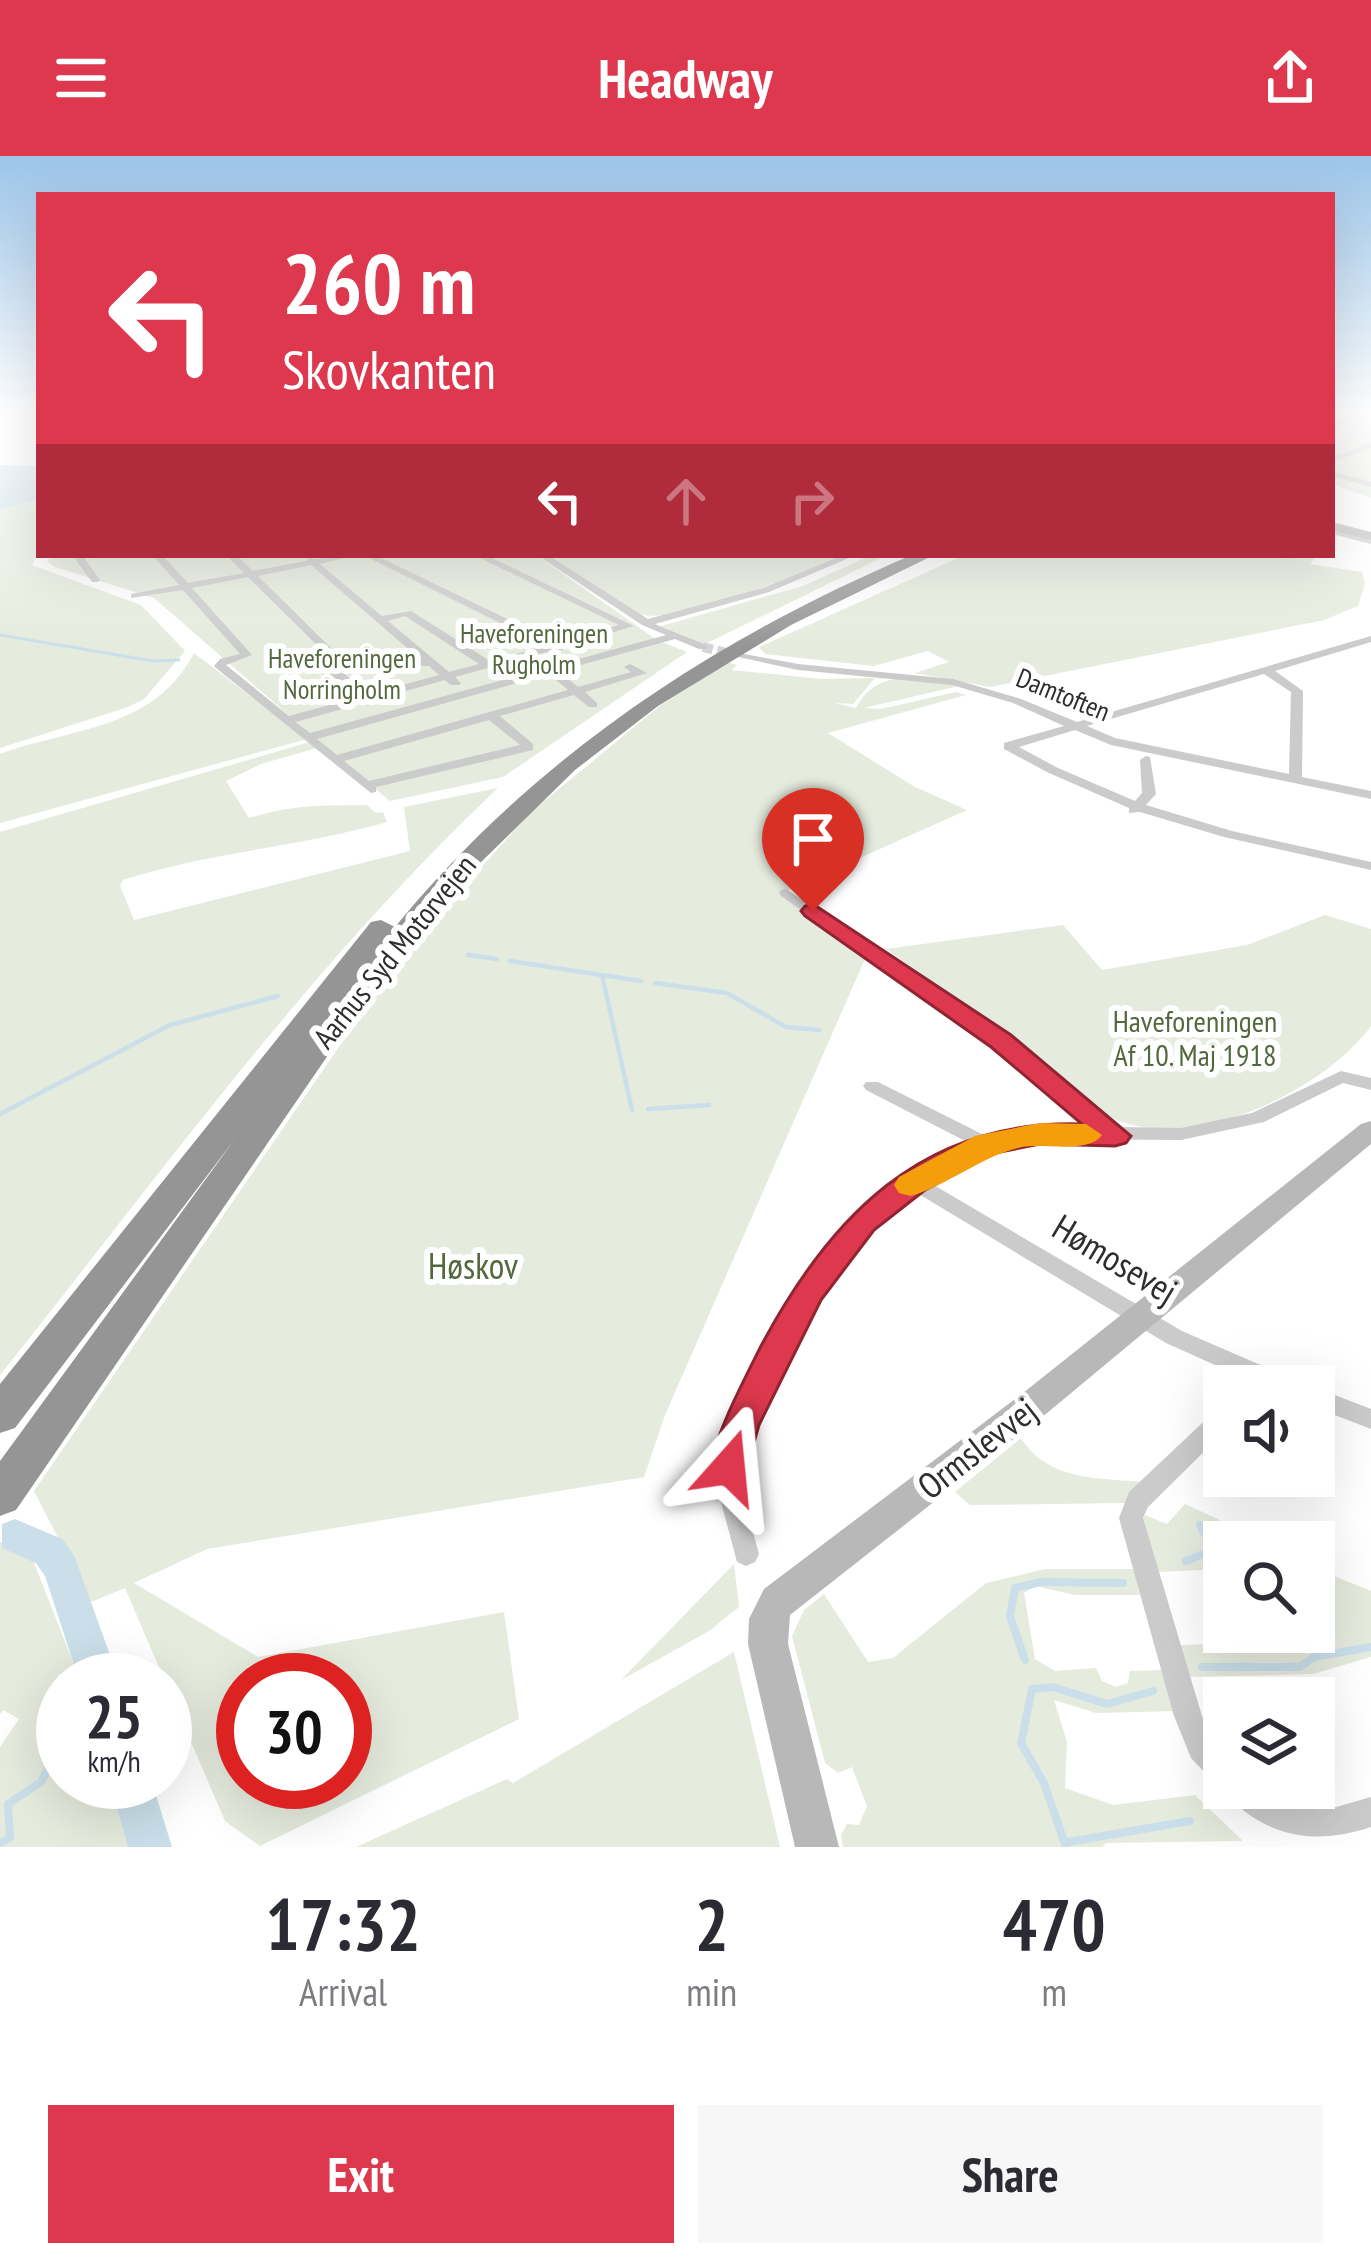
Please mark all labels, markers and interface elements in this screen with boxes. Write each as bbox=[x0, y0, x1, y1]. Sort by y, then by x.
text: Headway bbox=[598, 43, 773, 113]
icon: menu bbox=[48, 45, 114, 111]
icon: share bbox=[1257, 45, 1323, 111]
text: 260 m bbox=[282, 228, 475, 337]
icon: left bbox=[84, 240, 240, 396]
text: Skovkanten bbox=[282, 334, 496, 404]
icon: left bbox=[527, 468, 593, 534]
icon: ahead bbox=[653, 468, 719, 534]
icon: right bbox=[779, 468, 845, 534]
park label: Haveforeningen Rugholm bbox=[460, 616, 608, 681]
park label: Haveforeningen Norringholm bbox=[268, 641, 416, 706]
street label: Damtoften bbox=[1012, 660, 1115, 728]
pin bbox=[762, 788, 864, 911]
icon: arrive bbox=[780, 806, 846, 872]
street label: Aarhus Syd Motorvejen bbox=[304, 846, 484, 1056]
park label: Haveforeningen Af 10. Maj 1918 bbox=[1113, 1001, 1277, 1074]
street label: Hømosevej bbox=[1044, 1203, 1186, 1314]
park label: Høskov bbox=[428, 1242, 518, 1289]
map controls bbox=[1203, 1365, 1335, 1809]
button: sound bbox=[1203, 1365, 1335, 1497]
street label: Ormslevvej bbox=[908, 1386, 1046, 1509]
position arrow bbox=[666, 1404, 792, 1530]
button: search bbox=[1203, 1521, 1335, 1653]
speed limit sign: 30 bbox=[216, 1653, 372, 1809]
text: 25 bbox=[85, 1677, 143, 1755]
button: layers bbox=[1203, 1677, 1335, 1809]
text: km/h bbox=[87, 1741, 141, 1780]
text: 17:32 bbox=[265, 1877, 421, 1970]
text: 2 bbox=[695, 1877, 729, 1970]
text: 470 bbox=[1002, 1877, 1106, 1970]
text: Arrival bbox=[299, 1966, 387, 2017]
text: min bbox=[686, 1966, 737, 2017]
text: m bbox=[1041, 1966, 1067, 2017]
button: Exit bbox=[48, 2105, 674, 2243]
button: Share bbox=[698, 2105, 1323, 2243]

